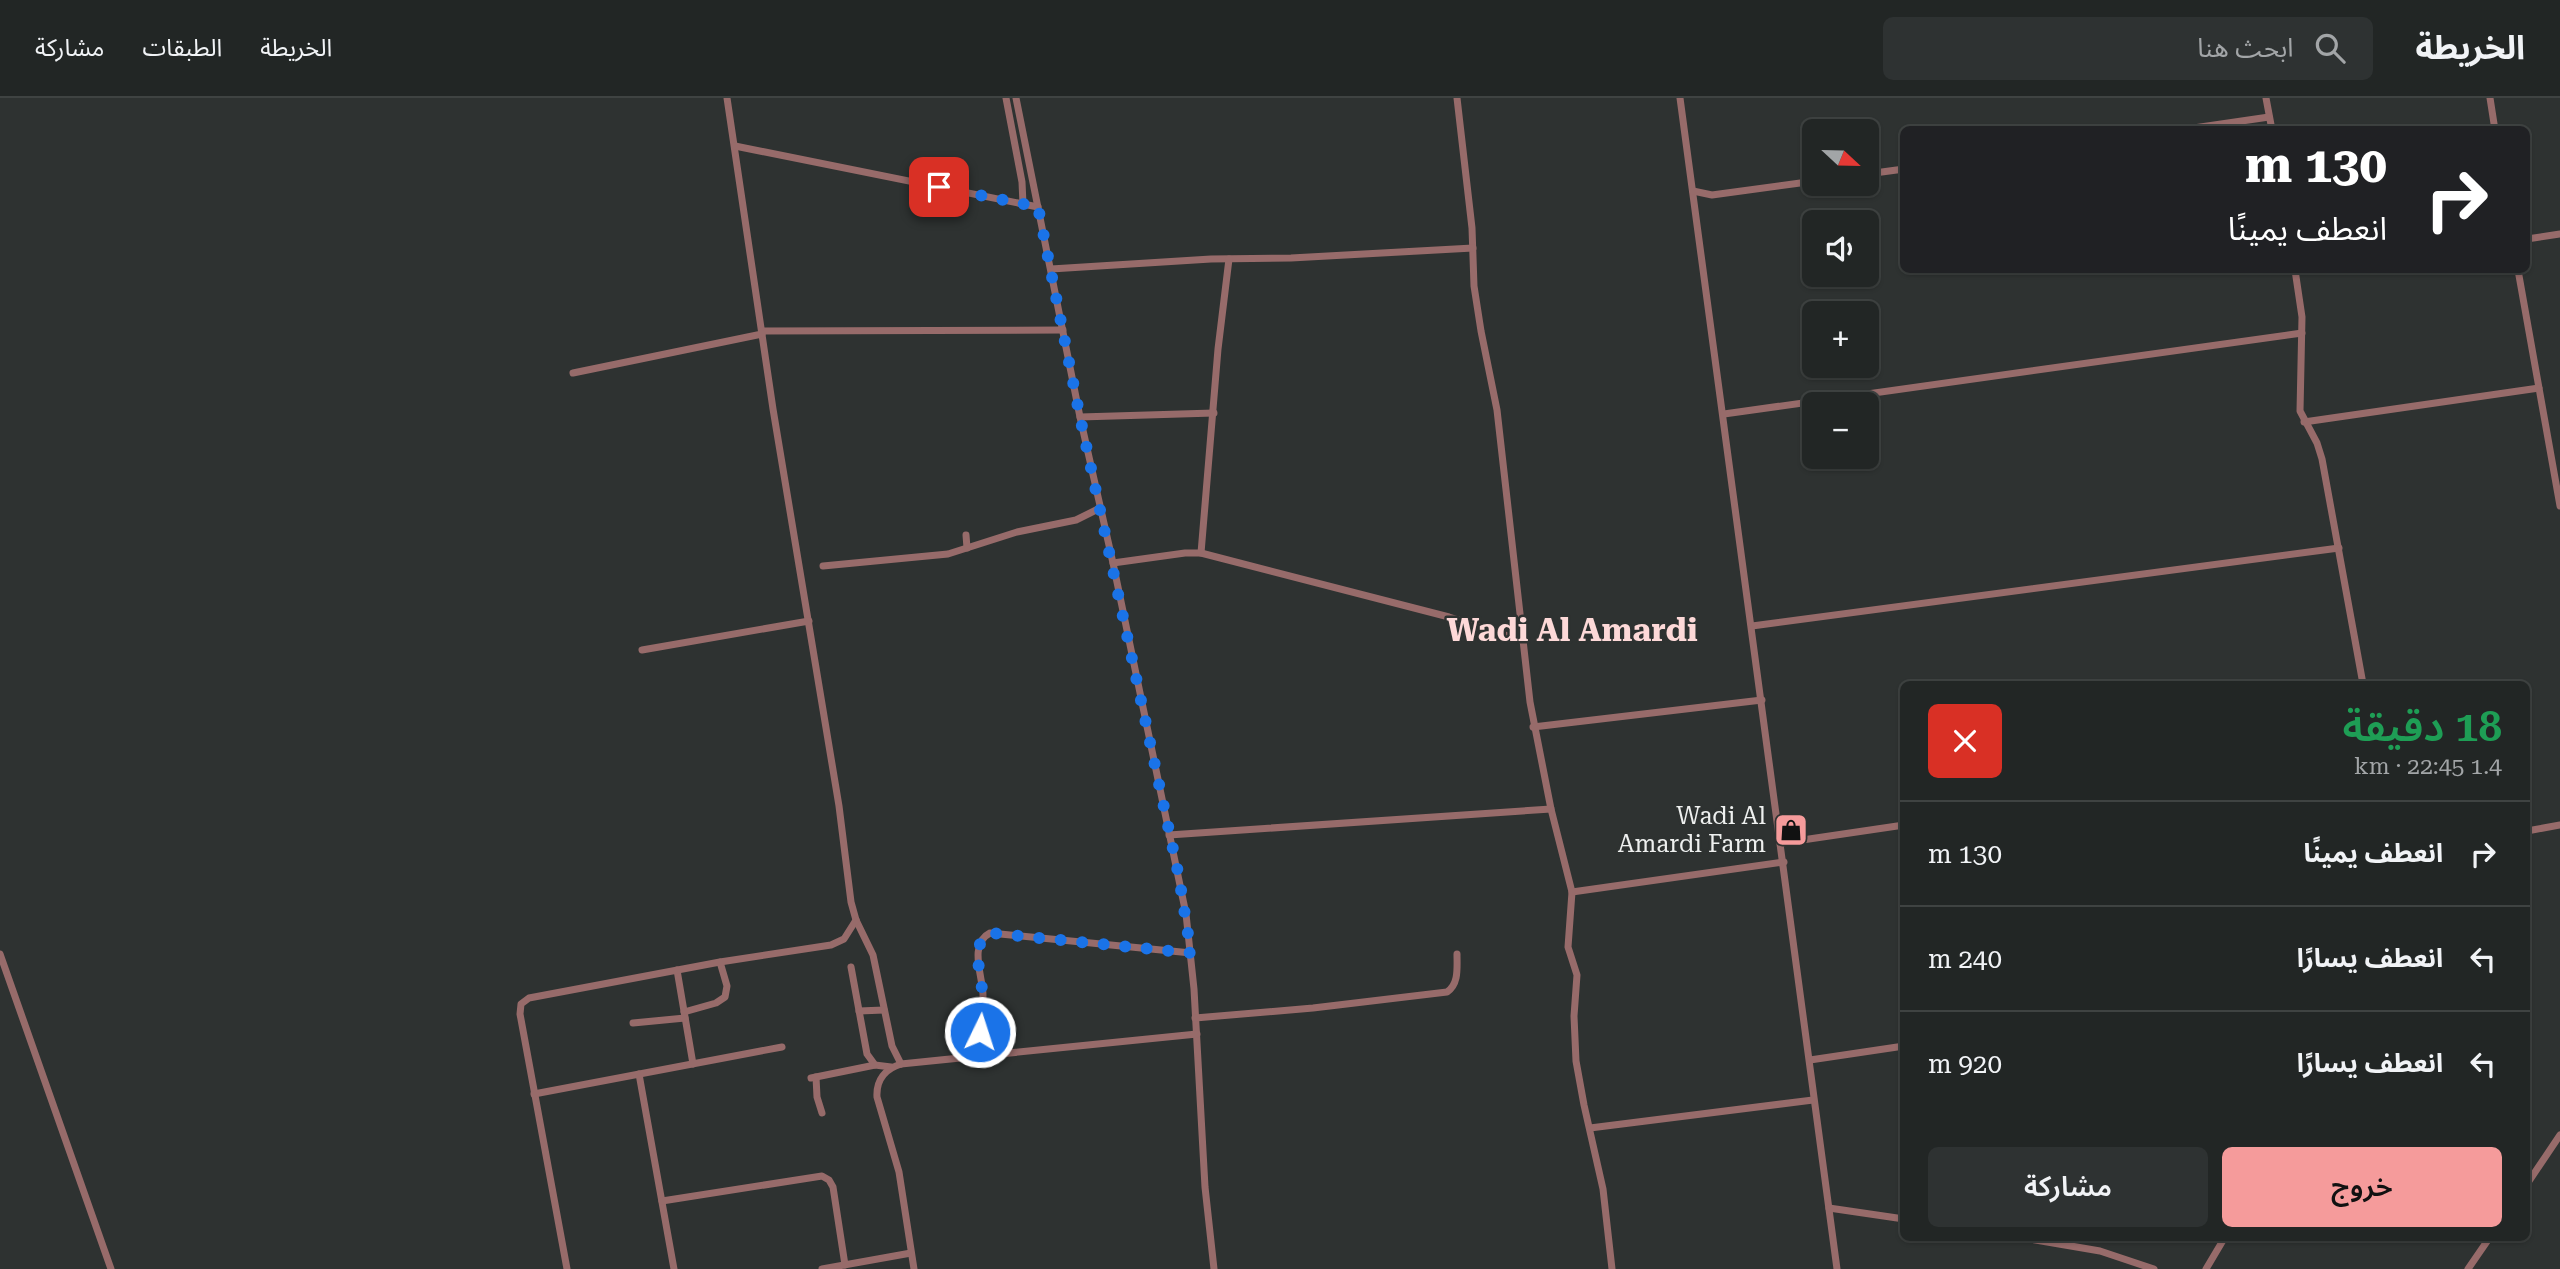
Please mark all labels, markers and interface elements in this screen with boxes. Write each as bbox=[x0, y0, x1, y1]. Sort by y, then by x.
search box bbox=[1883, 17, 2373, 80]
text: الخريطة bbox=[2415, 28, 2525, 67]
icon: search bbox=[2311, 29, 2349, 67]
text: ابحث هنا bbox=[2197, 33, 2293, 63]
text: مشاركة bbox=[35, 34, 104, 62]
text: الطبقات bbox=[142, 34, 222, 62]
text: الخريطة bbox=[260, 34, 332, 62]
north arrow bbox=[1802, 119, 1880, 196]
map controls bbox=[1802, 119, 1879, 469]
text: 130 m bbox=[2245, 137, 2387, 194]
icon: right bbox=[2411, 154, 2502, 245]
pin bbox=[909, 157, 969, 217]
icon: arrive bbox=[920, 168, 958, 206]
button: sound bbox=[1802, 210, 1879, 287]
text: انعطف يمينًا bbox=[2228, 210, 2387, 248]
button: + bbox=[1802, 301, 1879, 378]
button: − bbox=[1802, 392, 1879, 469]
district label: Wadi Al Amardi bbox=[1446, 611, 1698, 649]
text: 18 دقيقة bbox=[2342, 702, 2502, 751]
button: close bbox=[1928, 704, 2002, 778]
text: 1.4 km · 22:45 bbox=[2354, 753, 2502, 780]
place label: Wadi Al Amardi Farm bbox=[1618, 802, 1766, 858]
shop icon: Wadi Al Amardi Farm bbox=[1772, 811, 1810, 849]
icon: right bbox=[2464, 835, 2502, 873]
text: انعطف يمينًا bbox=[2303, 838, 2443, 868]
text: 130 m bbox=[1928, 839, 2002, 869]
icon: left bbox=[2464, 940, 2502, 978]
text: انعطف يسارًا bbox=[2297, 943, 2443, 973]
text: 240 m bbox=[1928, 944, 2002, 974]
position arrow bbox=[943, 995, 1017, 1069]
icon: left bbox=[2464, 1045, 2502, 1083]
text: انعطف يسارًا bbox=[2297, 1048, 2443, 1078]
text: 920 m bbox=[1928, 1049, 2002, 1079]
button: مشاركة bbox=[1928, 1147, 2208, 1227]
button: خروج bbox=[2222, 1147, 2502, 1227]

